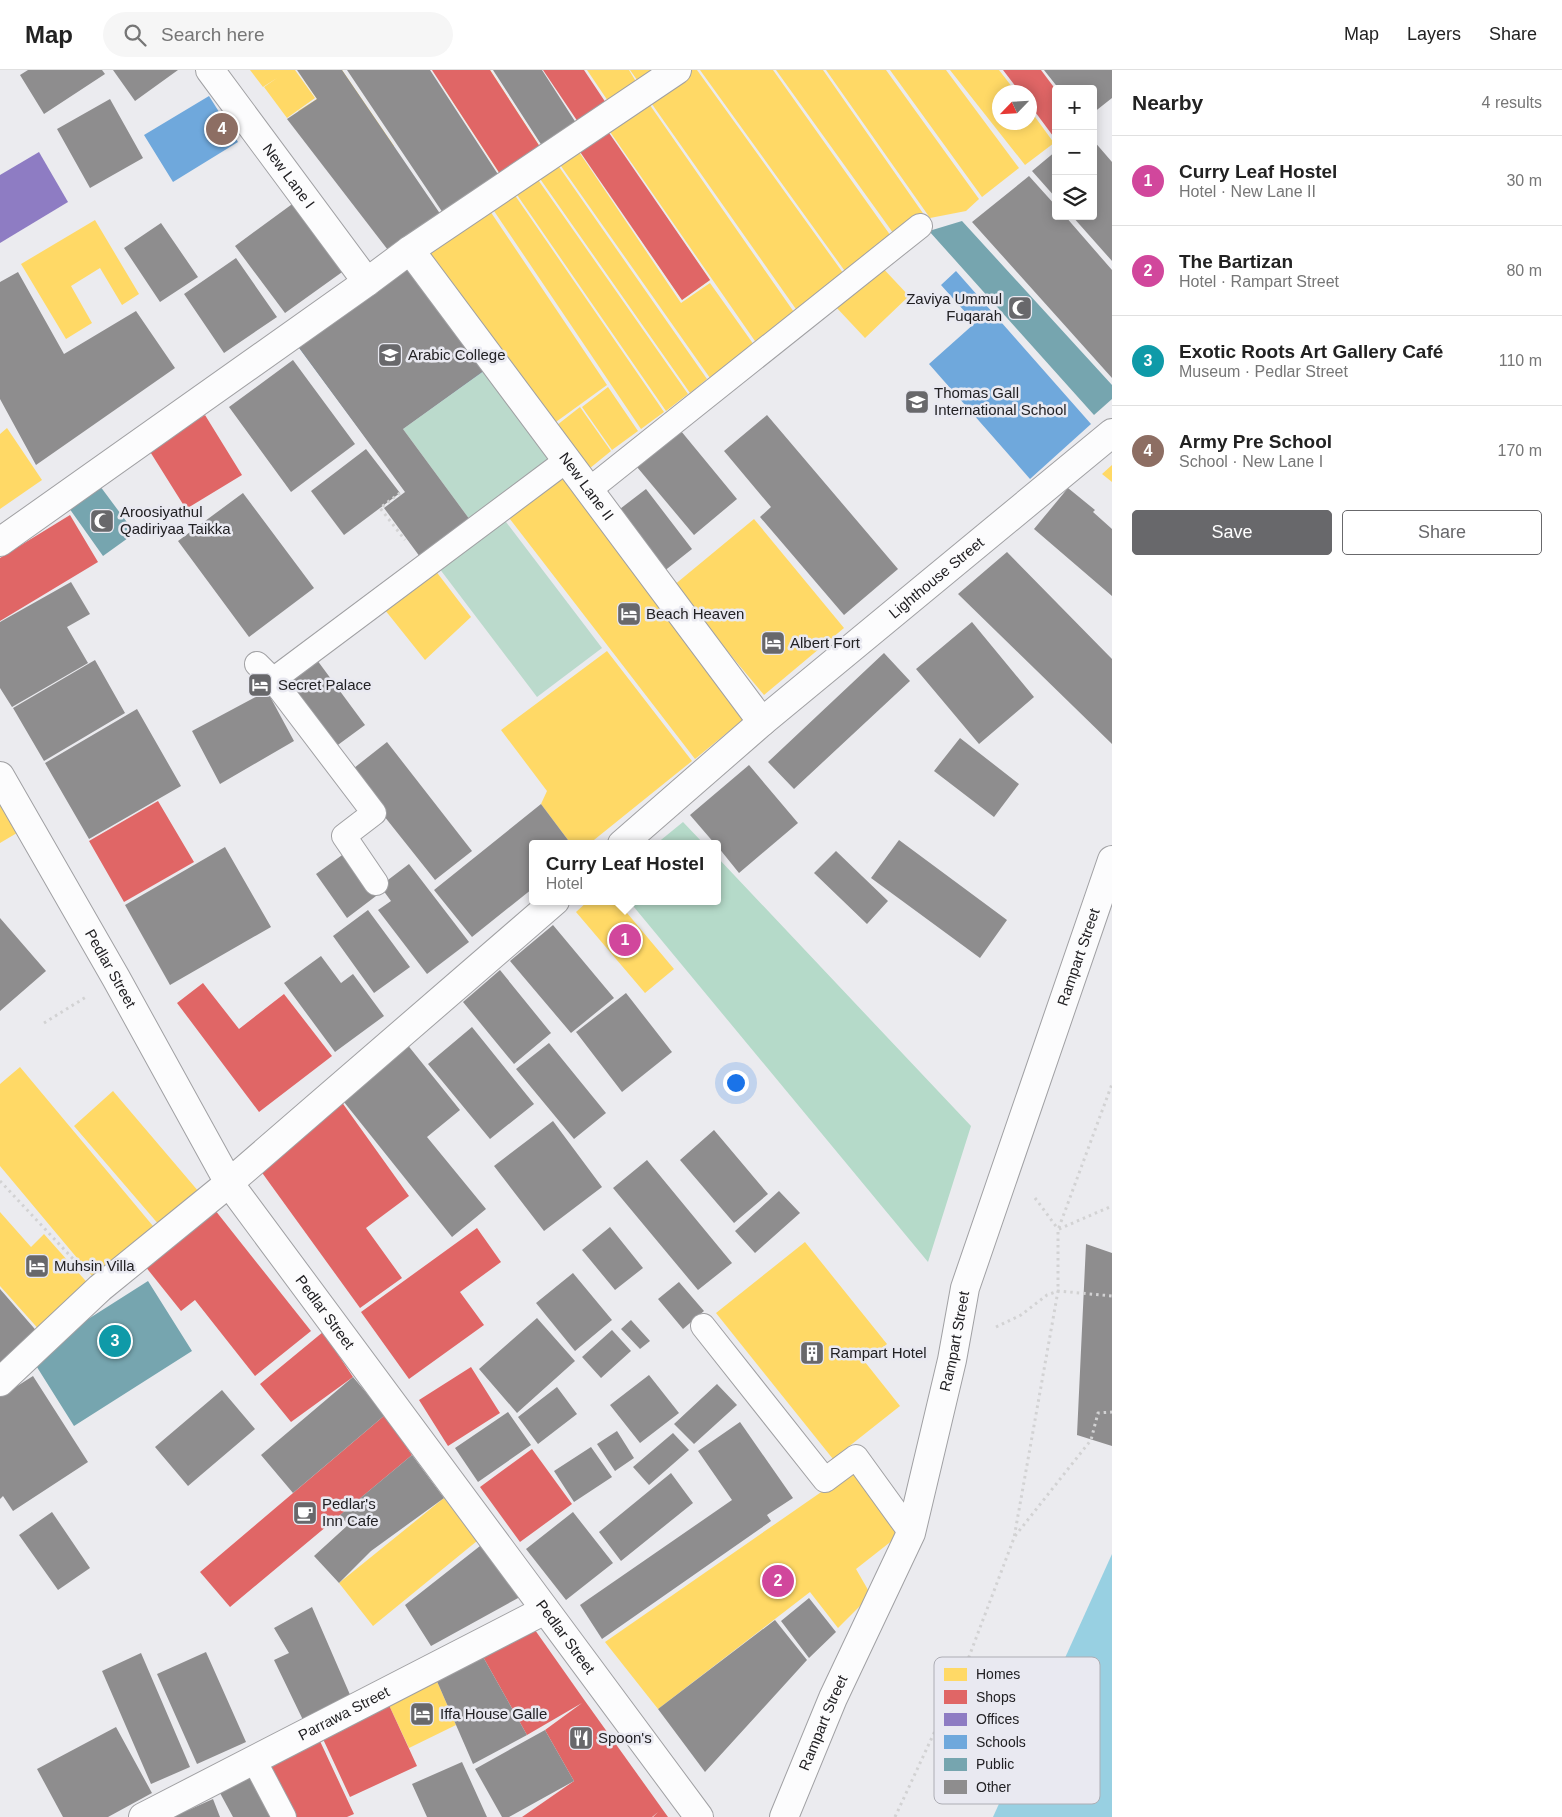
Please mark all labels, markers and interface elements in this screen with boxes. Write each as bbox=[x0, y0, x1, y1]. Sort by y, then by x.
search box bbox=[103, 12, 453, 57]
text: Map bbox=[25, 21, 73, 48]
icon: search bbox=[121, 21, 149, 49]
text: Search here bbox=[161, 24, 265, 45]
text: Map bbox=[1344, 24, 1379, 44]
text: Layers bbox=[1407, 24, 1461, 44]
text: Share bbox=[1489, 24, 1537, 44]
north arrow bbox=[992, 85, 1037, 130]
map controls bbox=[1052, 85, 1097, 220]
button: + bbox=[1052, 85, 1097, 130]
text: Nearby bbox=[1132, 91, 1203, 114]
text: 4 results bbox=[1482, 94, 1542, 111]
pin: 4 bbox=[206, 110, 238, 148]
button: − bbox=[1052, 130, 1097, 175]
street label: New Lane I bbox=[260, 140, 318, 211]
text: Curry Leaf Hostel bbox=[1179, 161, 1337, 182]
text: 1 bbox=[1144, 172, 1152, 189]
text: 30 m bbox=[1506, 172, 1542, 189]
button: layers bbox=[1052, 175, 1097, 220]
text: Hotel · New Lane II bbox=[1179, 183, 1316, 200]
text: The Bartizan bbox=[1179, 251, 1293, 272]
text: 2 bbox=[1144, 262, 1152, 279]
text: 80 m bbox=[1506, 262, 1542, 279]
text: Hotel · Rampart Street bbox=[1179, 273, 1339, 290]
place label: Zaviya Ummul Fuqarah bbox=[906, 290, 1002, 324]
mosque icon: Zaviya Ummul Fuqarah bbox=[1007, 295, 1033, 321]
text: Exotic Roots Art Gallery Café bbox=[1179, 341, 1443, 362]
school or university icon: Arabic College bbox=[377, 342, 403, 368]
place label: Arabic College bbox=[408, 346, 506, 363]
text: 3 bbox=[1144, 352, 1152, 369]
text: 110 m bbox=[1499, 352, 1542, 369]
text: Museum · Pedlar Street bbox=[1179, 363, 1348, 380]
place label: Thomas Gall International School bbox=[934, 384, 1067, 418]
school or university icon: Thomas Gall International School bbox=[904, 389, 930, 415]
text: Army Pre School bbox=[1179, 431, 1332, 452]
text: 4 bbox=[1144, 442, 1152, 459]
text: 170 m bbox=[1498, 442, 1542, 459]
street label: New Lane II bbox=[556, 449, 618, 523]
text: School · New Lane I bbox=[1179, 453, 1323, 470]
place label: Aroosiyathul Qadiriyaa Taikka bbox=[120, 503, 231, 537]
mosque icon: Aroosiyathul Qadiriyaa Taikka bbox=[89, 508, 115, 534]
button: Save bbox=[1132, 510, 1332, 555]
button: Share bbox=[1342, 510, 1542, 555]
street label: Lighthouse Street bbox=[885, 533, 988, 622]
hotel icon: Beach Heaven bbox=[616, 601, 642, 627]
place label: Beach Heaven bbox=[646, 605, 744, 622]
hotel icon: Albert Fort bbox=[760, 630, 786, 656]
place label: Albert Fort bbox=[790, 634, 861, 651]
hotel icon: Secret Palace bbox=[247, 672, 273, 698]
place label: Secret Palace bbox=[278, 676, 371, 693]
popup bbox=[529, 840, 721, 905]
text: Curry Leaf Hostel bbox=[546, 853, 704, 874]
text: Hotel bbox=[546, 875, 583, 892]
street label: Rampart Street bbox=[1054, 905, 1103, 1008]
pin: 1 bbox=[609, 921, 641, 959]
street label: Pedlar Street bbox=[82, 926, 140, 1011]
your location bbox=[723, 1070, 749, 1096]
hotel icon: Muhsin Villa bbox=[24, 1253, 50, 1279]
place label: Muhsin Villa bbox=[54, 1257, 135, 1274]
street label: Pedlar Street bbox=[292, 1272, 359, 1353]
street label: Rampart Street bbox=[936, 1289, 972, 1393]
pin: 3 bbox=[99, 1322, 131, 1360]
building icon: Rampart Hotel bbox=[799, 1340, 825, 1366]
place label: Rampart Hotel bbox=[830, 1344, 927, 1361]
place label: Pedlar's Inn Cafe bbox=[322, 1495, 379, 1529]
cafe icon: Pedlar's Inn Cafe bbox=[292, 1500, 318, 1526]
pin: 2 bbox=[762, 1562, 794, 1600]
street label: Pedlar Street bbox=[533, 1596, 599, 1677]
legend bbox=[934, 1657, 1100, 1804]
text: Homes bbox=[976, 1666, 1020, 1682]
street label: Rampart Street bbox=[795, 1672, 851, 1773]
street label: Parrawa Street bbox=[295, 1682, 393, 1744]
text: Shops bbox=[976, 1689, 1016, 1705]
hotel icon: Iffa House Galle bbox=[409, 1701, 435, 1727]
place label: Iffa House Galle bbox=[440, 1705, 547, 1722]
text: Offices bbox=[976, 1711, 1019, 1727]
restaurant icon: Spoon's bbox=[568, 1725, 594, 1751]
place label: Spoon's bbox=[598, 1729, 652, 1746]
text: Schools bbox=[976, 1734, 1026, 1750]
text: Public bbox=[976, 1756, 1014, 1772]
text: Other bbox=[976, 1779, 1011, 1795]

